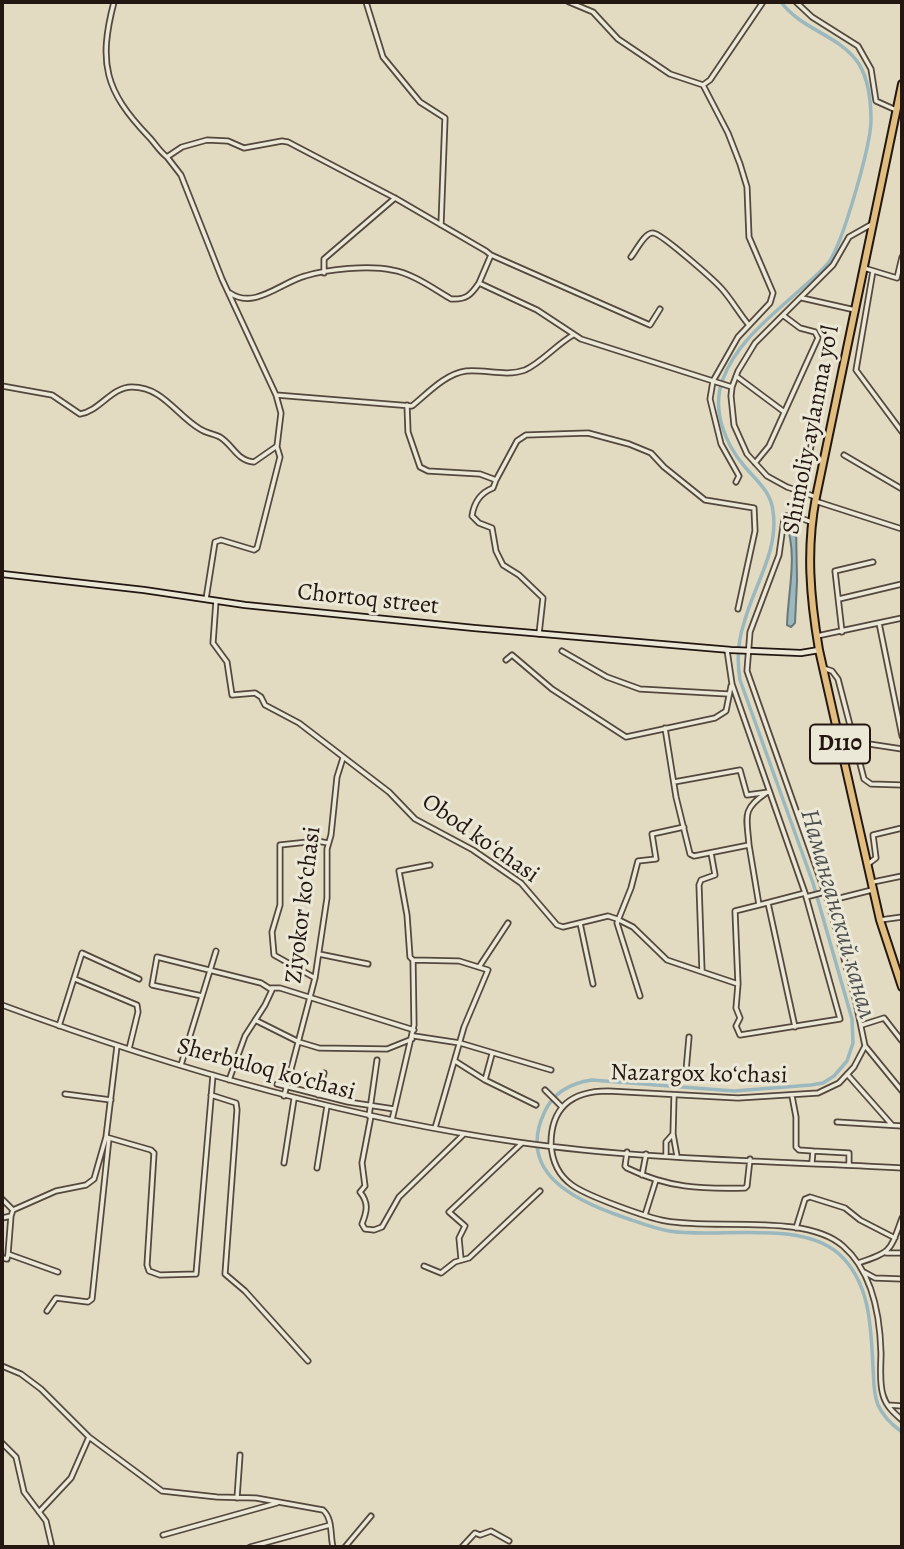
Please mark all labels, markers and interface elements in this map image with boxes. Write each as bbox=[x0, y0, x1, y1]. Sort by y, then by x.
street label: Shimoliy aylanma yoʻl bbox=[778, 323, 846, 537]
street label: Chortoq street bbox=[296, 578, 440, 622]
road number: D110 bbox=[810, 724, 870, 764]
street label: Obod koʻchasi bbox=[416, 788, 544, 890]
water label: Наманганский канал bbox=[792, 806, 882, 1022]
street label: Ziyokor koʻchasi bbox=[280, 825, 328, 985]
street label: Sherbuloq koʻchasi bbox=[174, 1032, 358, 1108]
street label: Nazargox koʻchasi bbox=[610, 1059, 788, 1091]

